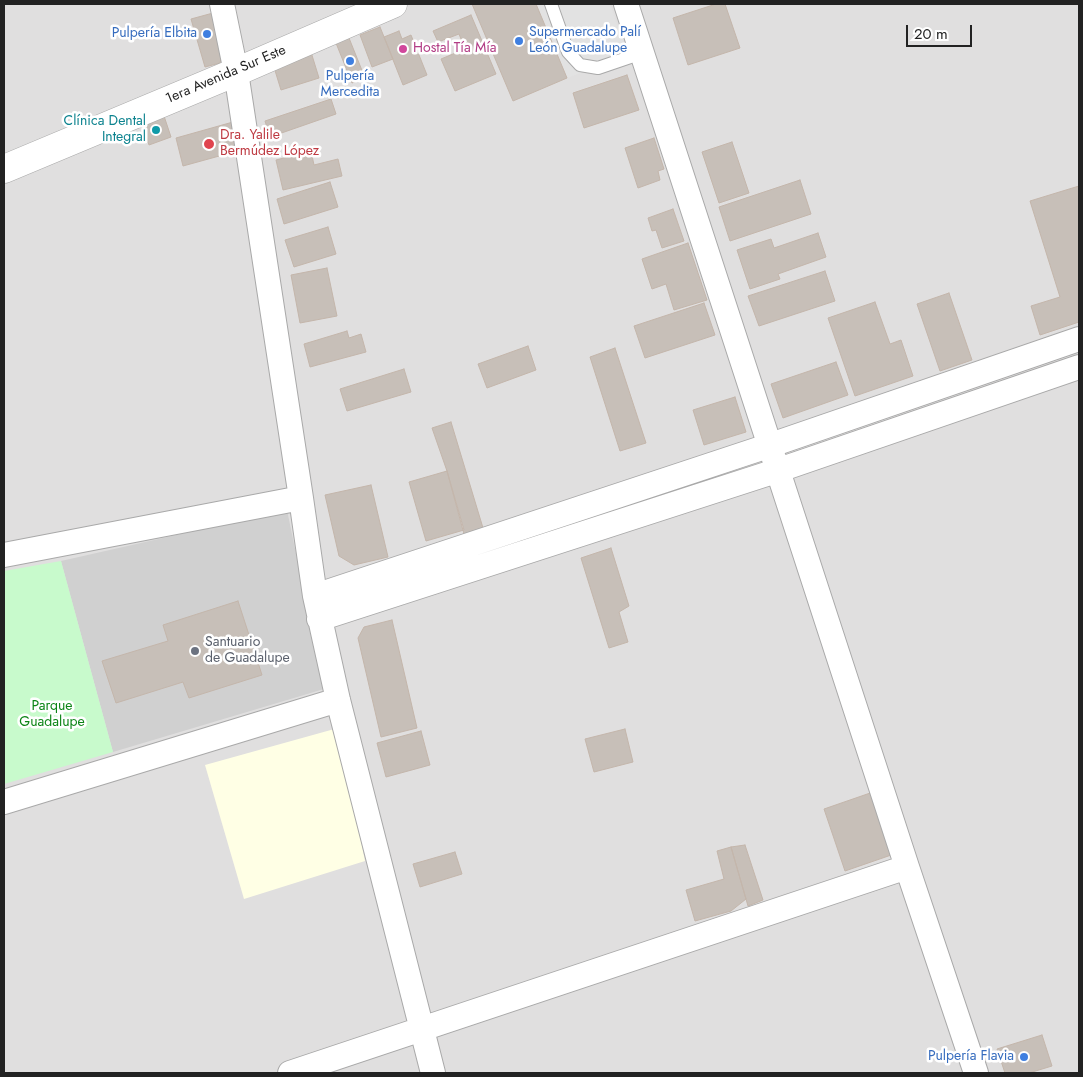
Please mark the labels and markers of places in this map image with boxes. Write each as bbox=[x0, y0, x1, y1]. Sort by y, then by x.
place label: Supermercado Palí León Guadalupe bbox=[529, 25, 641, 58]
place label: Pulpería Elbita bbox=[112, 26, 197, 42]
marker: Pulpería Elbita bbox=[201, 28, 213, 40]
marker: Supermercado Palí León Guadalupe bbox=[513, 35, 525, 47]
place label: Hostal Tía Mía bbox=[413, 41, 497, 57]
marker: Hostal Tía Mía bbox=[397, 43, 409, 55]
marker: Pulpería Mercedita bbox=[344, 55, 356, 67]
place label: Pulpería Mercedita bbox=[321, 69, 379, 102]
place label: Clínica Dental Integral bbox=[64, 114, 146, 146]
marker: Clínica Dental Integral bbox=[150, 124, 162, 136]
place label: Dra. Yalile Bermúdez López bbox=[220, 128, 319, 160]
marker: Dra. Yalile Bermúdez López bbox=[202, 137, 216, 151]
place label: Santuario de Guadalupe bbox=[205, 635, 290, 668]
marker: Santuario de Guadalupe bbox=[189, 645, 201, 657]
place label: Pulpería Flavia bbox=[928, 1049, 1014, 1065]
marker: Pulpería Flavia bbox=[1018, 1051, 1030, 1063]

